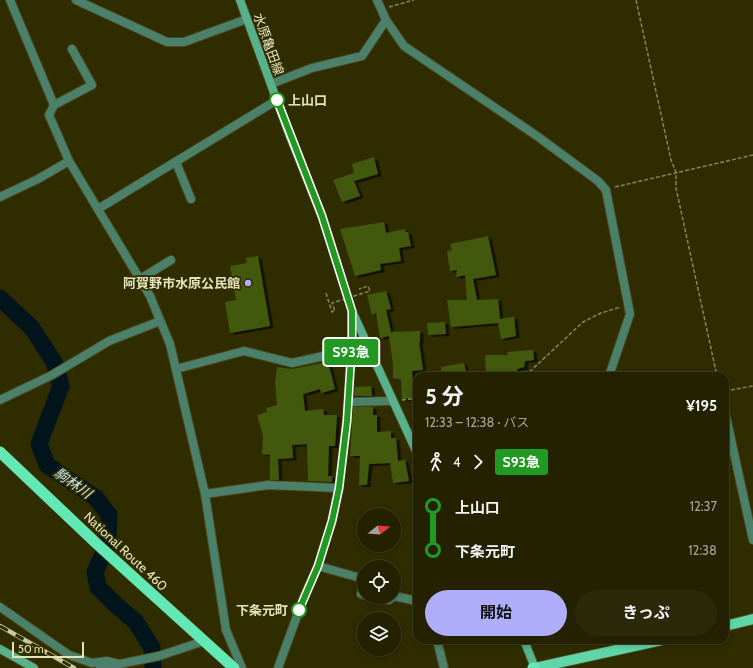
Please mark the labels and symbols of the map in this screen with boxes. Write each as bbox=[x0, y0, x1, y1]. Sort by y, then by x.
street label: 水原亀田線 bbox=[250, 11, 288, 77]
marker: 上山口 bbox=[269, 92, 285, 108]
place label: 上山口 bbox=[288, 92, 327, 108]
place label: 阿賀野市水原公民館 bbox=[123, 275, 240, 291]
marker: 阿賀野市水原公民館 bbox=[243, 278, 253, 288]
line badge: S93急 bbox=[323, 339, 379, 365]
water label: 駒林川 bbox=[51, 464, 97, 504]
street label: National Route 460 bbox=[81, 508, 171, 594]
north arrow bbox=[357, 508, 401, 552]
place label: 下条元町 bbox=[236, 602, 288, 618]
marker: 下条元町 bbox=[291, 602, 307, 618]
scale bar bbox=[12, 640, 84, 659]

